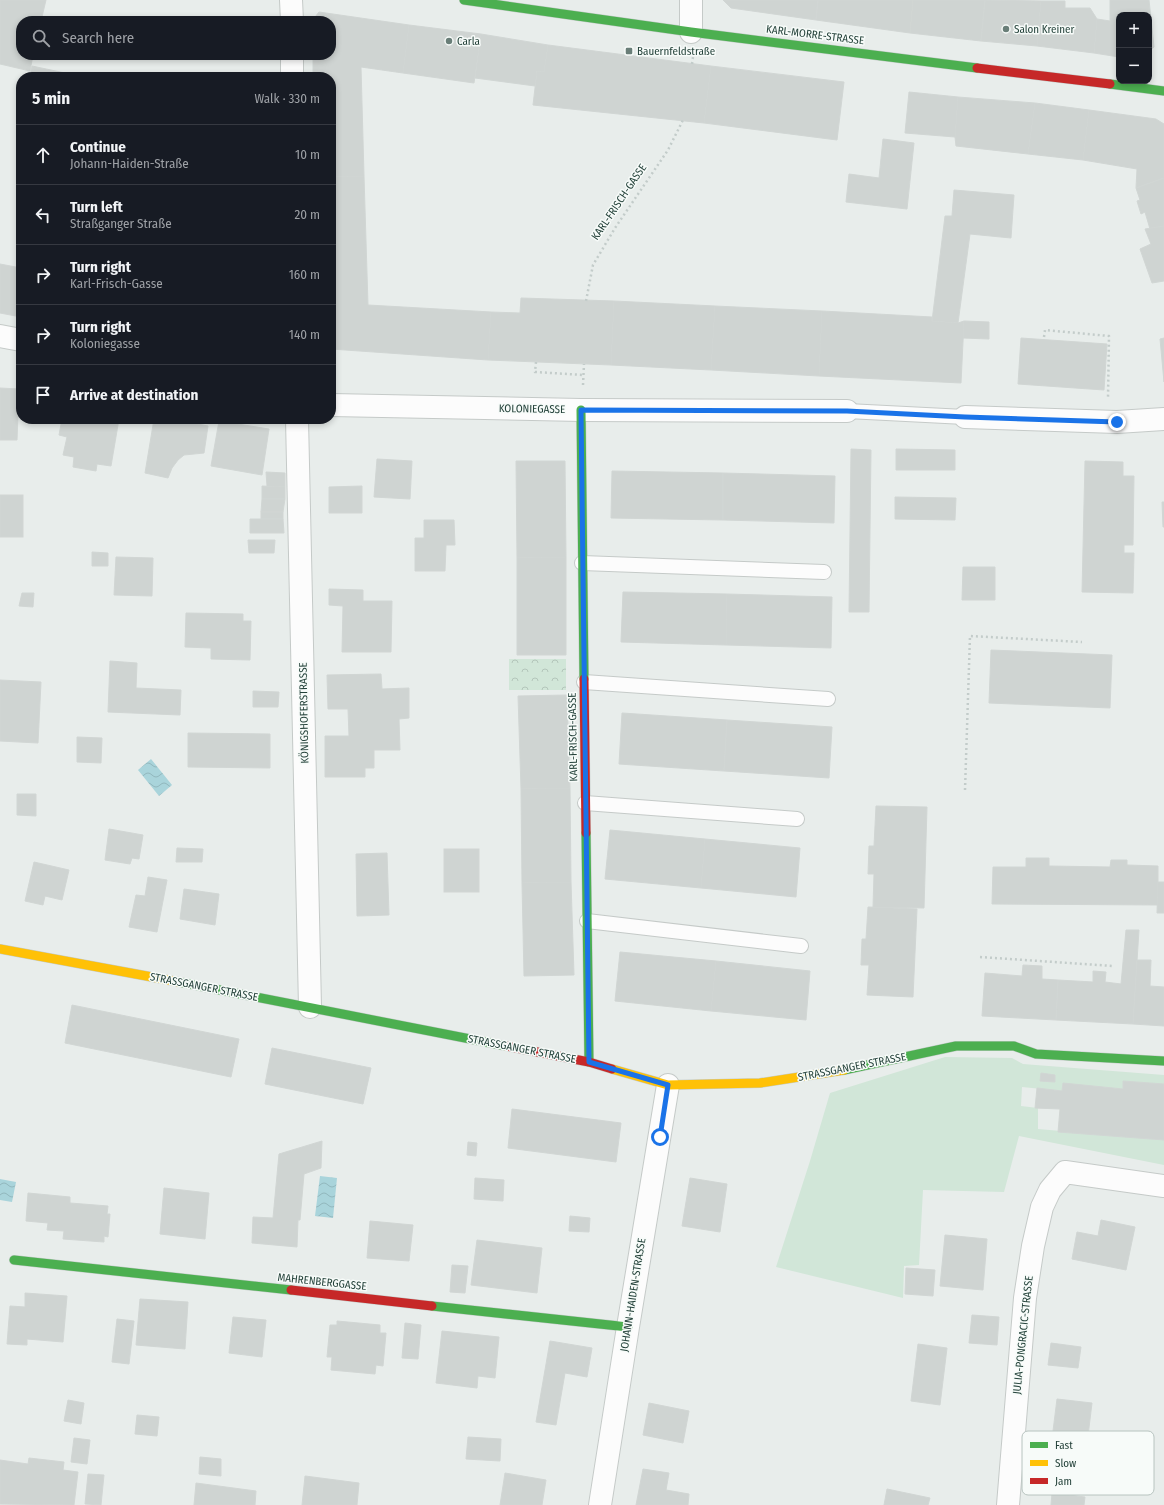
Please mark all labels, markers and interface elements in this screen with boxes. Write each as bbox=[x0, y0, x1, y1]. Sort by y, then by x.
map controls bbox=[1116, 12, 1152, 84]
button: + bbox=[1116, 12, 1152, 48]
search box bbox=[16, 16, 336, 60]
street label: KARL-MORRE-STRASSE bbox=[765, 23, 865, 47]
place label: Salon Kreiner bbox=[1014, 23, 1075, 36]
marker: Salon Kreiner bbox=[1001, 24, 1011, 34]
icon: search bbox=[30, 27, 52, 49]
text: Search here bbox=[62, 29, 134, 47]
place label: Carla bbox=[457, 35, 480, 48]
marker: Carla bbox=[444, 36, 454, 46]
place label: Bauernfeldstraße bbox=[637, 45, 715, 58]
marker: Bauernfeldstraße bbox=[624, 46, 634, 56]
button: − bbox=[1116, 48, 1152, 84]
text: 5 min bbox=[32, 88, 70, 109]
text: Walk · 330 m bbox=[255, 91, 320, 106]
text: Continue bbox=[70, 138, 126, 156]
icon: ahead bbox=[32, 144, 54, 166]
text: 10 m bbox=[295, 147, 320, 162]
text: Johann-Haiden-Straße bbox=[70, 156, 189, 171]
street label: KARL-FRISCH-GASSE bbox=[589, 161, 649, 243]
text: Turn left bbox=[70, 198, 123, 216]
icon: left bbox=[32, 204, 54, 226]
text: 20 m bbox=[294, 207, 320, 222]
text: Straßganger Straße bbox=[70, 216, 172, 231]
text: Turn right bbox=[70, 258, 131, 276]
icon: right bbox=[32, 264, 54, 286]
text: 160 m bbox=[289, 267, 320, 282]
text: Karl-Frisch-Gasse bbox=[70, 276, 163, 291]
text: Turn right bbox=[70, 318, 131, 336]
icon: right bbox=[32, 324, 54, 346]
text: 140 m bbox=[289, 327, 320, 342]
text: Koloniegasse bbox=[70, 336, 140, 351]
icon: arrive bbox=[32, 384, 54, 406]
text: Arrive at destination bbox=[70, 386, 198, 404]
street label: KOLONIEGASSE bbox=[499, 402, 565, 416]
route end bbox=[1108, 413, 1126, 431]
street label: KÖNIGSHOFERSTRASSE bbox=[297, 662, 311, 764]
street label: KARL-FRISCH-GASSE bbox=[566, 692, 580, 782]
street label: STRASSGANGER STRASSE bbox=[149, 970, 259, 1004]
street label: STRASSGANGER STRASSE bbox=[467, 1032, 577, 1066]
street label: STRASSGANGER STRASSE bbox=[797, 1050, 907, 1084]
route start bbox=[651, 1128, 669, 1146]
street label: JOHANN-HAIDEN-STRASSE bbox=[618, 1237, 648, 1353]
street label: MAHRENBERGGASSE bbox=[277, 1271, 367, 1293]
street label: JULIA-PONGRACIC-STRASSE bbox=[1010, 1275, 1036, 1395]
legend bbox=[1022, 1431, 1154, 1495]
text: Fast bbox=[1055, 1439, 1073, 1452]
text: Slow bbox=[1055, 1457, 1076, 1470]
text: Jam bbox=[1055, 1475, 1072, 1488]

